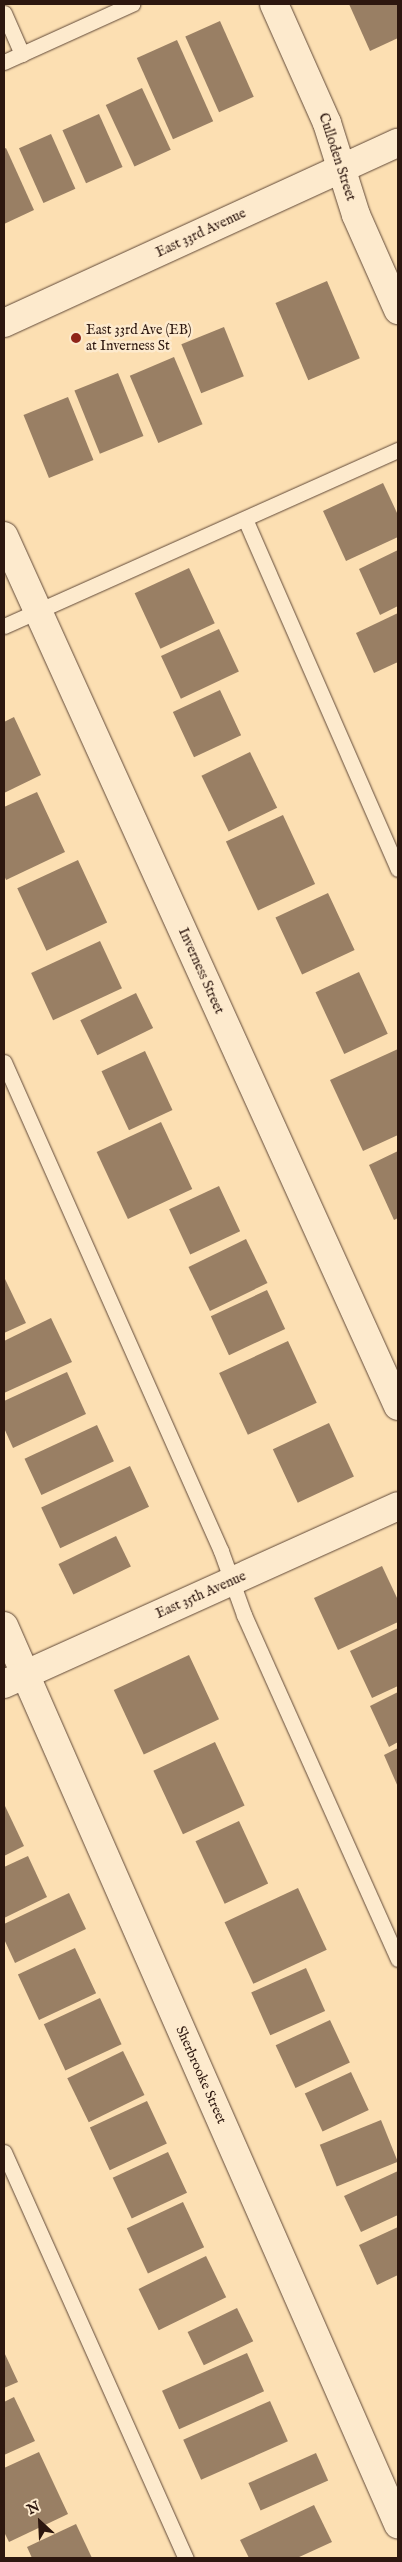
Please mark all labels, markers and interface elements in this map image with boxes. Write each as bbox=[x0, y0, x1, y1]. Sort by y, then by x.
street label: Culloden Street bbox=[315, 111, 359, 203]
street label: East 33rd Avenue bbox=[153, 205, 249, 261]
place label: East 33rd Ave (EB) at Inverness St bbox=[86, 322, 192, 354]
marker: East 33rd Ave (EB) at Inverness St bbox=[70, 332, 82, 344]
street label: Inverness Street bbox=[174, 925, 228, 1017]
street label: East 35th Avenue bbox=[153, 1568, 249, 1622]
street label: Sherbrooke Street bbox=[172, 2023, 230, 2127]
north arrow bbox=[15, 2497, 65, 2547]
text: N bbox=[24, 2498, 43, 2519]

